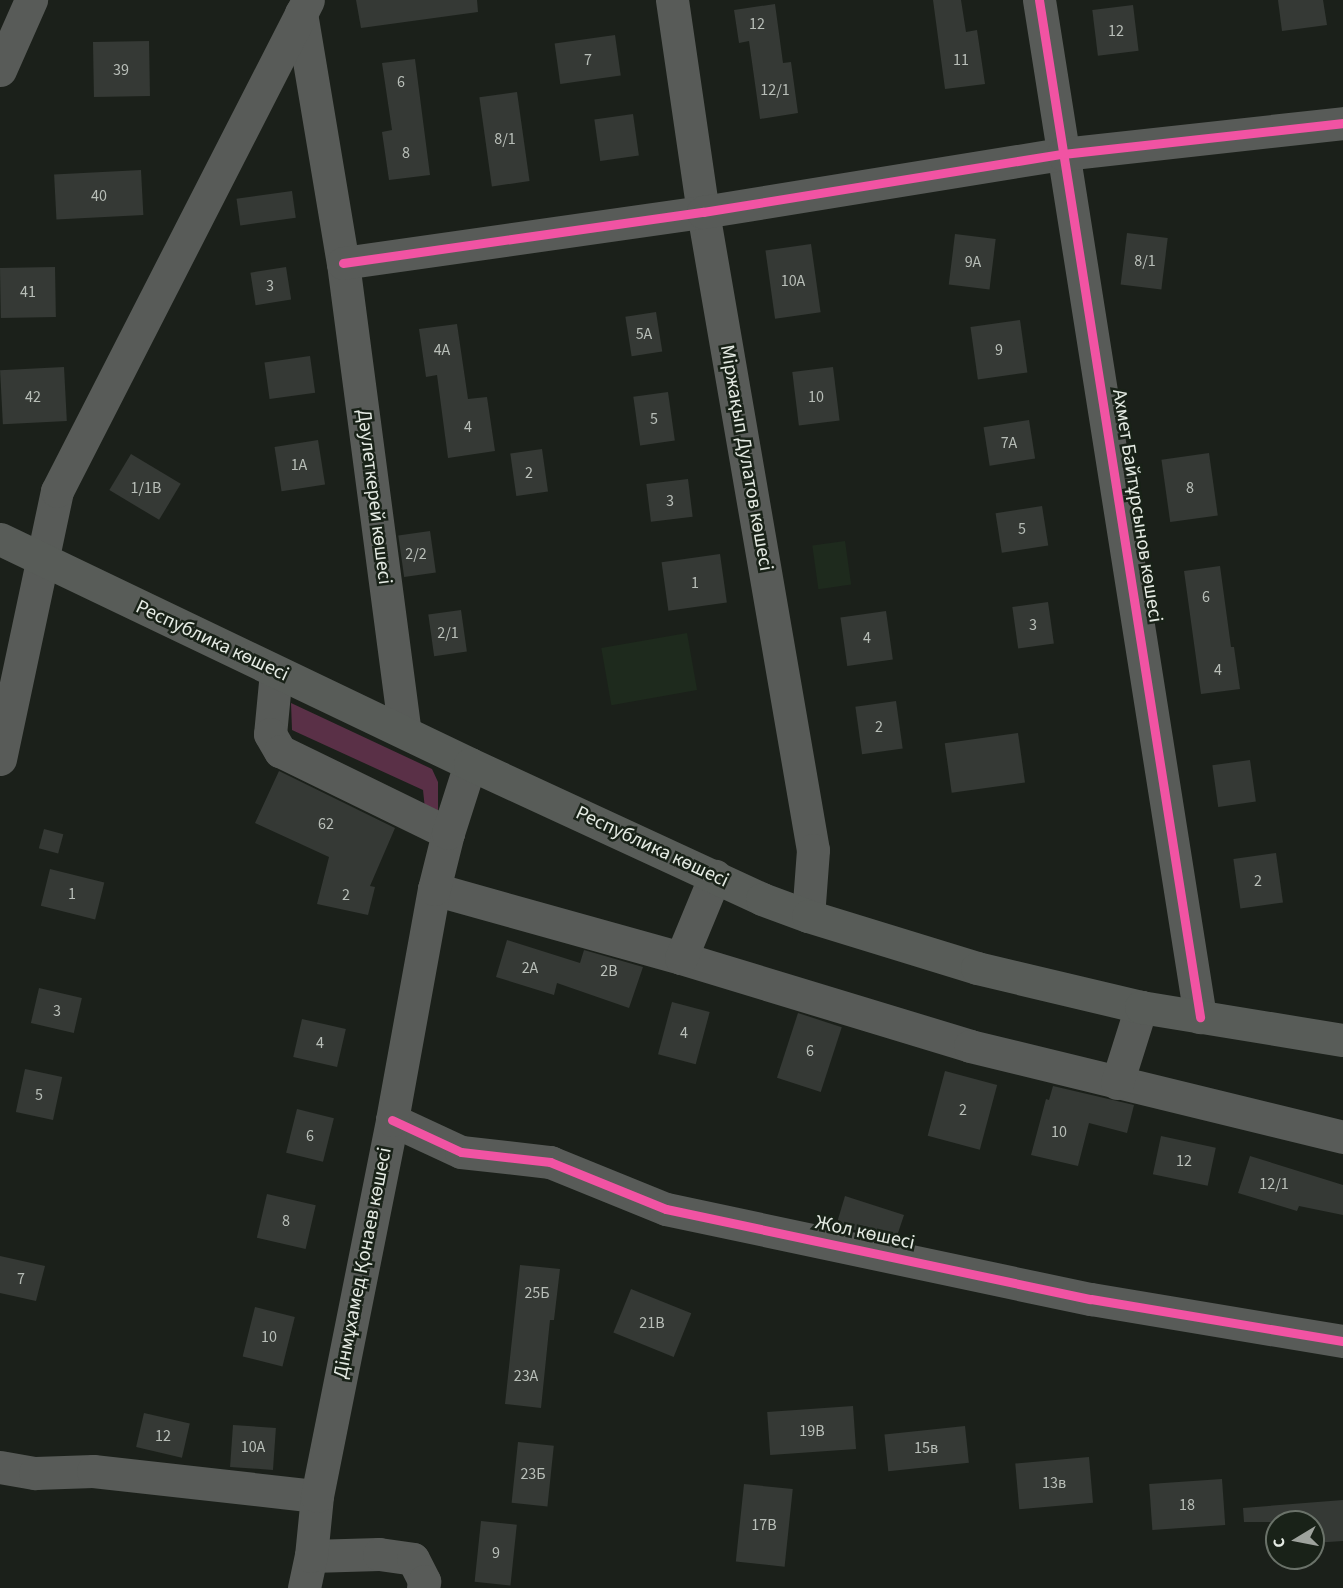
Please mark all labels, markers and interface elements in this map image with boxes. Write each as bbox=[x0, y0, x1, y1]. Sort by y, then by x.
house number: 12 bbox=[749, 14, 765, 34]
house number: 12 bbox=[1108, 21, 1124, 41]
house number: 7 bbox=[584, 50, 592, 70]
house number: 11 bbox=[953, 50, 969, 70]
house number: 39 bbox=[113, 60, 129, 80]
house number: 6 bbox=[397, 72, 405, 92]
house number: 12/1 bbox=[760, 80, 790, 100]
house number: 8/1 bbox=[494, 129, 516, 149]
house number: 8 bbox=[402, 143, 410, 163]
house number: 40 bbox=[91, 186, 107, 206]
house number: 8/1 bbox=[1134, 251, 1156, 271]
house number: 9А bbox=[965, 252, 981, 272]
house number: 10А bbox=[781, 271, 805, 291]
house number: 3 bbox=[266, 276, 274, 296]
house number: 41 bbox=[20, 282, 36, 302]
house number: 5А bbox=[636, 324, 652, 344]
house number: 4А bbox=[434, 340, 450, 360]
house number: 9 bbox=[995, 340, 1003, 360]
street label: Міржақып Дулатов көшесі bbox=[714, 343, 778, 573]
house number: 42 bbox=[25, 387, 41, 407]
house number: 10 bbox=[808, 387, 824, 407]
street label: Ахмет Байтұрсынов көшесі bbox=[1107, 388, 1167, 624]
street label: Дәулеткерей көшесі bbox=[351, 408, 397, 586]
house number: 5 bbox=[650, 409, 658, 429]
house number: 4 bbox=[464, 417, 472, 437]
house number: 7А bbox=[1001, 433, 1017, 453]
house number: 1А bbox=[291, 455, 307, 475]
house number: 2 bbox=[525, 463, 533, 483]
house number: 1/1В bbox=[131, 478, 161, 498]
house number: 8 bbox=[1186, 478, 1194, 498]
house number: 3 bbox=[666, 491, 674, 511]
house number: 5 bbox=[1018, 519, 1026, 539]
house number: 2/2 bbox=[405, 544, 427, 564]
house number: 1 bbox=[691, 573, 699, 593]
house number: 6 bbox=[1202, 587, 1210, 607]
street label: Республика көшесі bbox=[132, 595, 292, 687]
house number: 3 bbox=[1029, 615, 1037, 635]
house number: 2/1 bbox=[437, 623, 459, 643]
house number: 4 bbox=[863, 628, 871, 648]
house number: 4 bbox=[1214, 660, 1222, 680]
house number: 2 bbox=[875, 717, 883, 737]
street label: Республика көшесі bbox=[572, 801, 732, 893]
house number: 62 bbox=[318, 814, 334, 834]
house number: 2 bbox=[1254, 871, 1262, 891]
house number: 1 bbox=[68, 884, 76, 904]
house number: 2 bbox=[342, 885, 350, 905]
house number: 2А bbox=[522, 958, 538, 978]
house number: 2В bbox=[600, 961, 618, 981]
house number: 3 bbox=[53, 1001, 61, 1021]
house number: 4 bbox=[680, 1023, 688, 1043]
house number: 4 bbox=[316, 1033, 324, 1053]
house number: 6 bbox=[806, 1041, 814, 1061]
house number: 5 bbox=[35, 1085, 43, 1105]
house number: 2 bbox=[959, 1100, 967, 1120]
house number: 10 bbox=[1051, 1122, 1067, 1142]
house number: 6 bbox=[306, 1126, 314, 1146]
street label: Дінмұхамед Қонаев көшесі bbox=[329, 1145, 397, 1381]
house number: 12 bbox=[1176, 1151, 1192, 1171]
house number: 12/1 bbox=[1259, 1174, 1289, 1194]
house number: 8 bbox=[282, 1211, 290, 1231]
street label: Жол көшесі bbox=[813, 1211, 917, 1255]
house number: 7 bbox=[17, 1269, 25, 1289]
house number: 25Б bbox=[524, 1283, 550, 1303]
house number: 21В bbox=[639, 1313, 665, 1333]
house number: 10 bbox=[261, 1327, 277, 1347]
house number: 23А bbox=[514, 1366, 538, 1386]
house number: 19В bbox=[799, 1421, 825, 1441]
house number: 12 bbox=[155, 1426, 171, 1446]
house number: 10А bbox=[241, 1437, 265, 1457]
house number: 15в bbox=[914, 1438, 938, 1458]
house number: 23Б bbox=[520, 1464, 546, 1484]
house number: 13в bbox=[1042, 1473, 1066, 1493]
house number: 18 bbox=[1179, 1495, 1195, 1515]
north arrow bbox=[1265, 1510, 1325, 1570]
house number: 17В bbox=[751, 1515, 777, 1535]
text: С bbox=[1268, 1536, 1291, 1549]
house number: 9 bbox=[492, 1543, 500, 1563]

